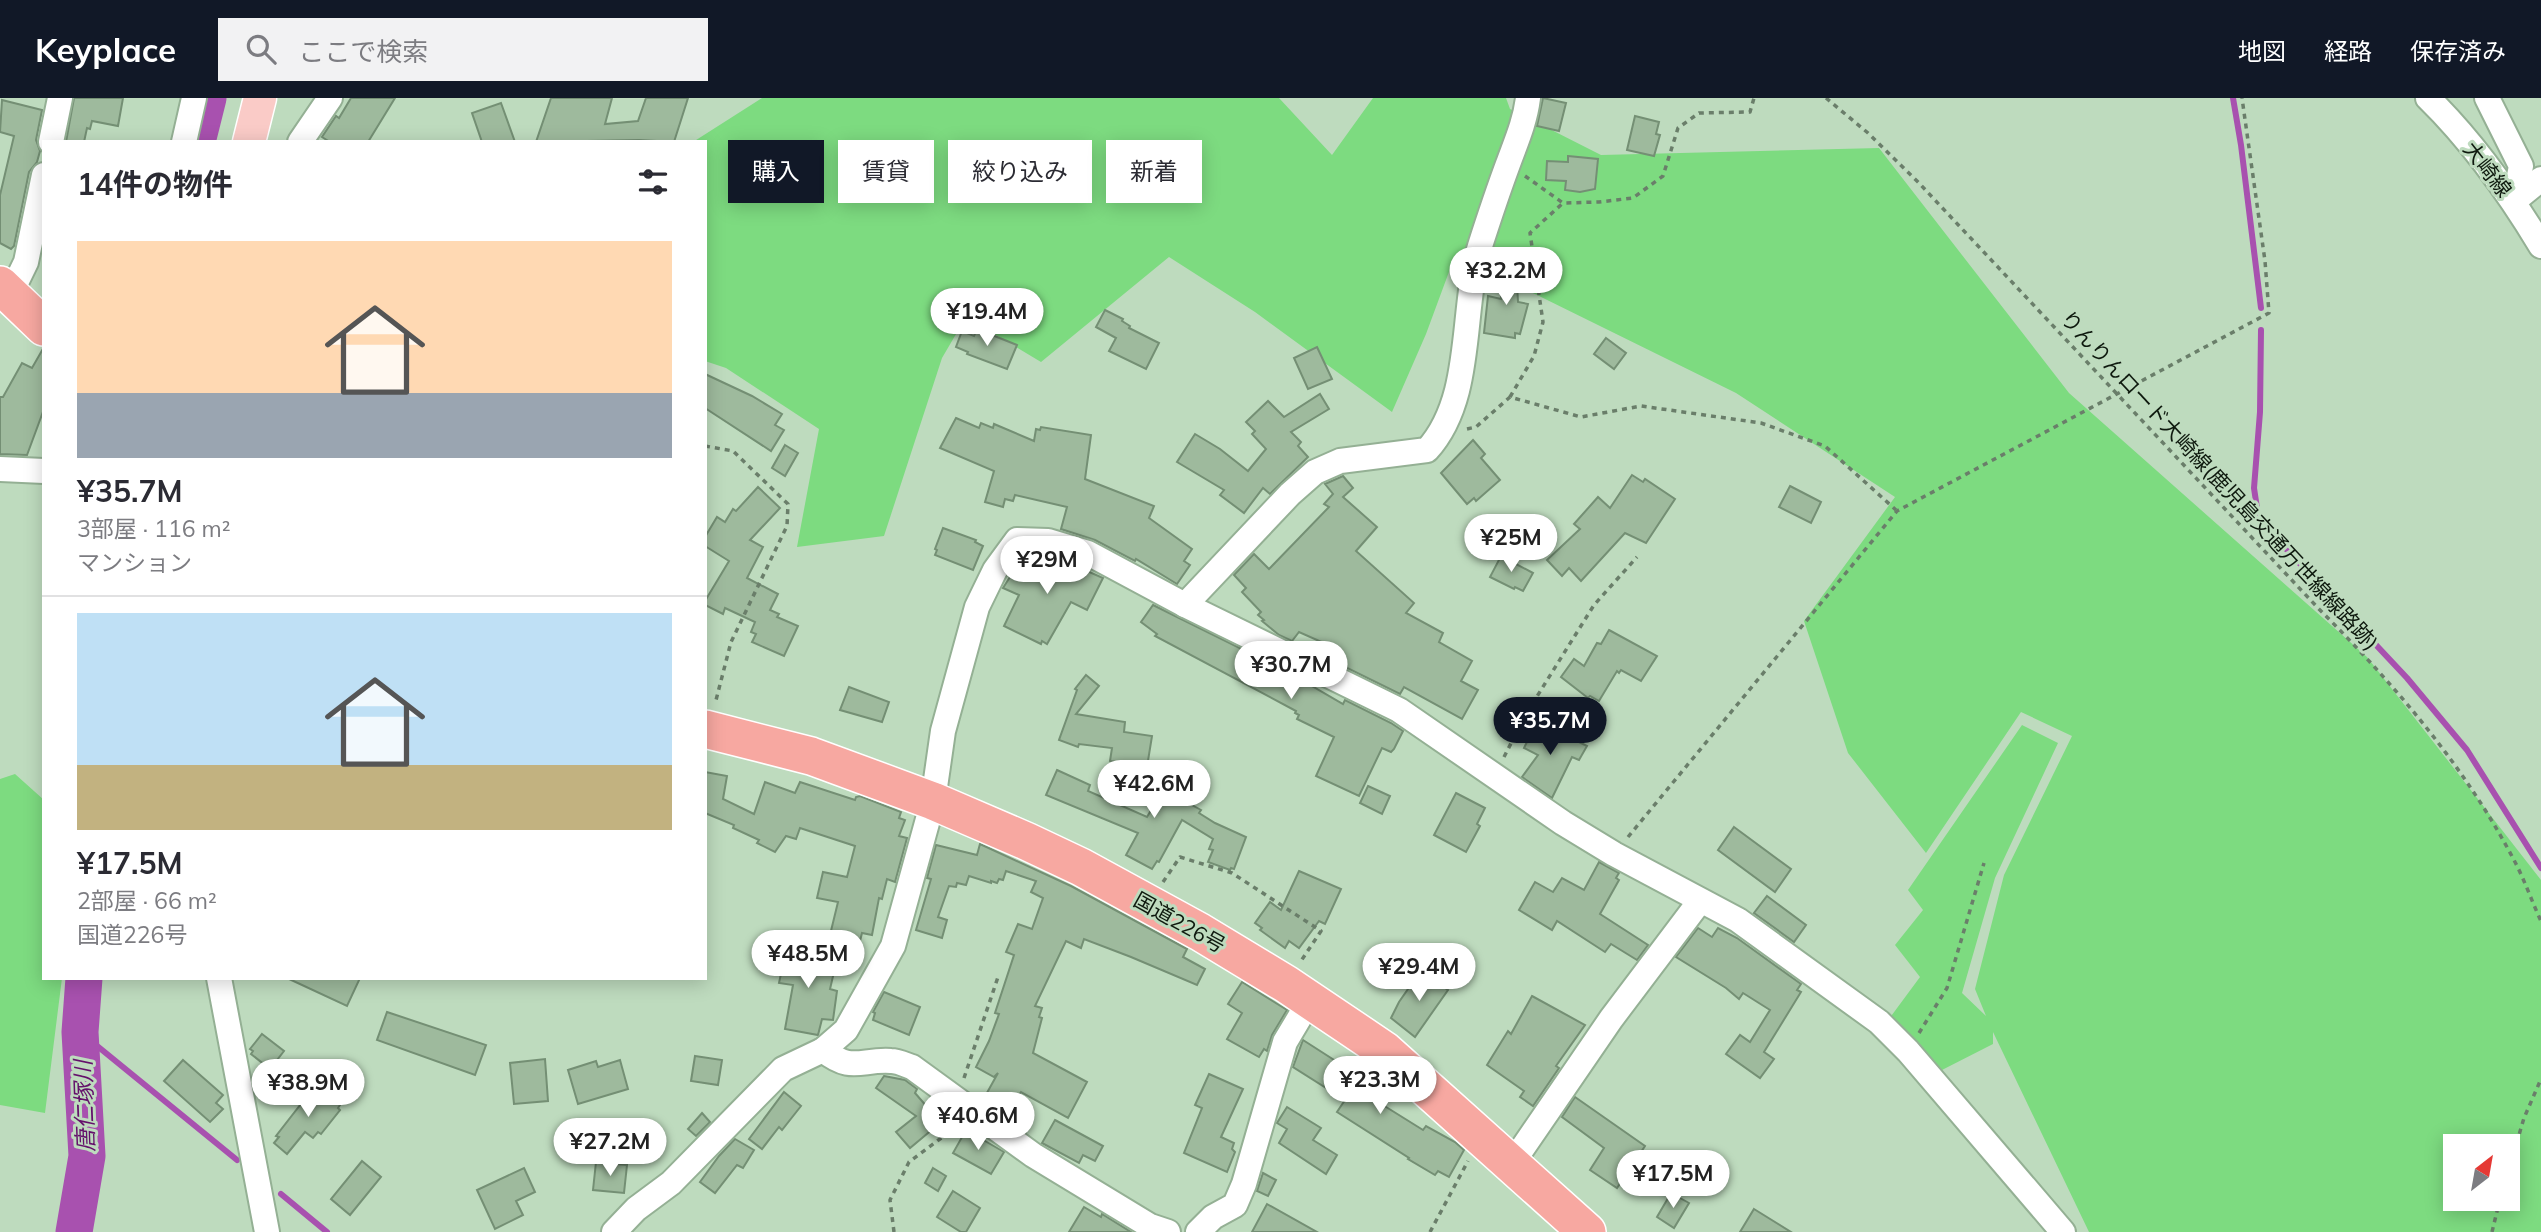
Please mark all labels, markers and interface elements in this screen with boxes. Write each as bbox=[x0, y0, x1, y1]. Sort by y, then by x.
search box bbox=[218, 18, 708, 81]
text: Keyplace bbox=[35, 29, 176, 70]
icon: search bbox=[242, 30, 280, 68]
text: ここで検索 bbox=[298, 35, 428, 68]
text: 地図 bbox=[2238, 36, 2286, 66]
text: 経路 bbox=[2324, 36, 2372, 66]
text: 保存済み bbox=[2410, 36, 2506, 66]
street label: 大崎線 bbox=[2458, 136, 2518, 202]
chip: 購入 bbox=[728, 140, 824, 203]
chip: 賃貸 bbox=[838, 140, 934, 203]
chip: 絞り込み bbox=[948, 140, 1092, 203]
chip: 新着 bbox=[1106, 140, 1202, 203]
icon: filters bbox=[634, 163, 672, 201]
text: 14件の物件 bbox=[77, 165, 233, 203]
pin: ¥32.2M bbox=[1449, 248, 1563, 307]
text: ¥32.2M bbox=[1466, 255, 1546, 284]
icon: home bbox=[312, 287, 438, 413]
pin: ¥19.4M bbox=[930, 288, 1044, 348]
text: ¥19.4M bbox=[947, 296, 1027, 325]
street label: りんりんロード大崎線(鹿児島交通万世線線路跡) bbox=[2056, 305, 2384, 655]
text: ¥35.7M bbox=[77, 472, 183, 510]
text: 3部屋 · 116 m² bbox=[77, 514, 230, 543]
pin: ¥25M bbox=[1470, 514, 1552, 574]
text: ¥25M bbox=[1480, 522, 1542, 551]
pin: ¥29M bbox=[1006, 536, 1088, 596]
text: ¥29M bbox=[1016, 544, 1078, 573]
text: マンション bbox=[77, 548, 192, 577]
pin: ¥30.7M bbox=[1234, 642, 1348, 701]
text: ¥30.7M bbox=[1251, 649, 1331, 678]
icon: home bbox=[312, 659, 438, 785]
pin: ¥35.7M bbox=[1493, 698, 1607, 757]
text: ¥35.7M bbox=[1510, 705, 1590, 734]
pin: ¥42.6M bbox=[1097, 760, 1211, 820]
text: ¥42.6M bbox=[1114, 768, 1194, 797]
text: ¥17.5M bbox=[77, 844, 183, 882]
text: 2部屋 · 66 m² bbox=[77, 886, 217, 915]
street label: 国道226号 bbox=[1130, 886, 1230, 958]
text: 国道226号 bbox=[77, 920, 187, 949]
pin: ¥48.5M bbox=[751, 930, 865, 990]
text: ¥48.5M bbox=[768, 938, 848, 967]
pin: ¥29.4M bbox=[1362, 944, 1476, 1003]
text: ¥29.4M bbox=[1379, 951, 1459, 980]
pin: ¥23.3M bbox=[1323, 1056, 1437, 1116]
water label: 唐仁塚川 bbox=[68, 1057, 100, 1152]
pin: ¥38.9M bbox=[251, 1060, 365, 1119]
text: ¥23.3M bbox=[1340, 1064, 1420, 1093]
text: ¥38.9M bbox=[268, 1067, 348, 1096]
pin: ¥40.6M bbox=[921, 1093, 1035, 1152]
text: ¥40.6M bbox=[938, 1100, 1018, 1129]
pin: ¥27.2M bbox=[553, 1118, 667, 1178]
text: ¥27.2M bbox=[570, 1126, 650, 1155]
north arrow bbox=[2443, 1134, 2520, 1211]
map controls bbox=[2443, 1134, 2520, 1211]
pin: ¥17.5M bbox=[1616, 1150, 1730, 1210]
text: ¥17.5M bbox=[1633, 1158, 1713, 1187]

